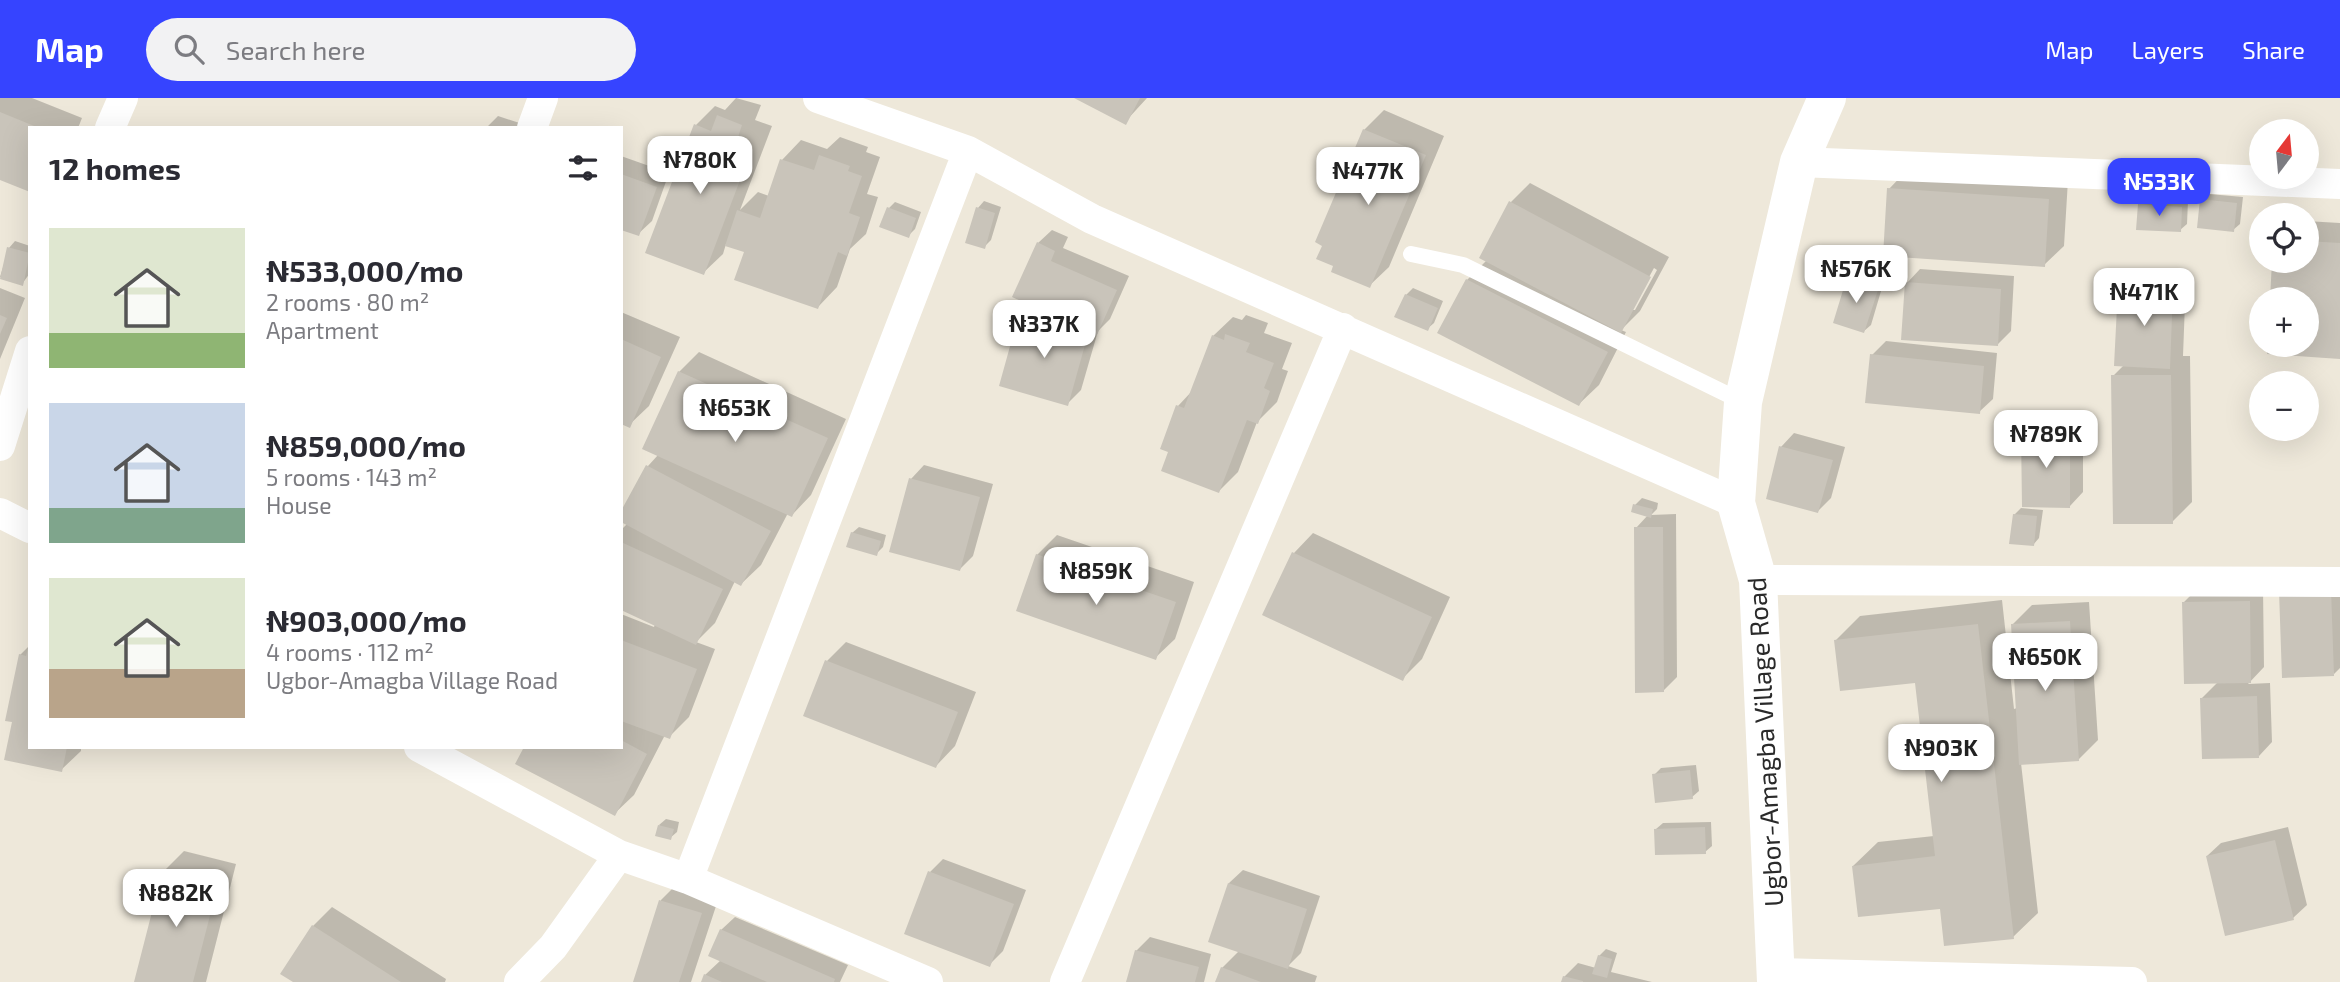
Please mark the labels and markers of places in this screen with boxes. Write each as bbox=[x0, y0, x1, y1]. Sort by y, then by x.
pin: ₦780K bbox=[651, 136, 749, 196]
pin: ₦477K bbox=[1319, 148, 1417, 207]
pin: ₦533K bbox=[2110, 158, 2208, 218]
pin: ₦576K bbox=[1807, 246, 1905, 305]
pin: ₦471K bbox=[2095, 268, 2193, 328]
pin: ₦337K bbox=[995, 300, 1093, 360]
pin: ₦653K bbox=[686, 384, 784, 444]
pin: ₦789K bbox=[1997, 410, 2095, 470]
pin: ₦859K bbox=[1047, 547, 1145, 607]
pin: ₦650K bbox=[1996, 634, 2094, 693]
pin: ₦903K bbox=[1892, 724, 1990, 784]
pin: ₦882K bbox=[127, 870, 225, 929]

